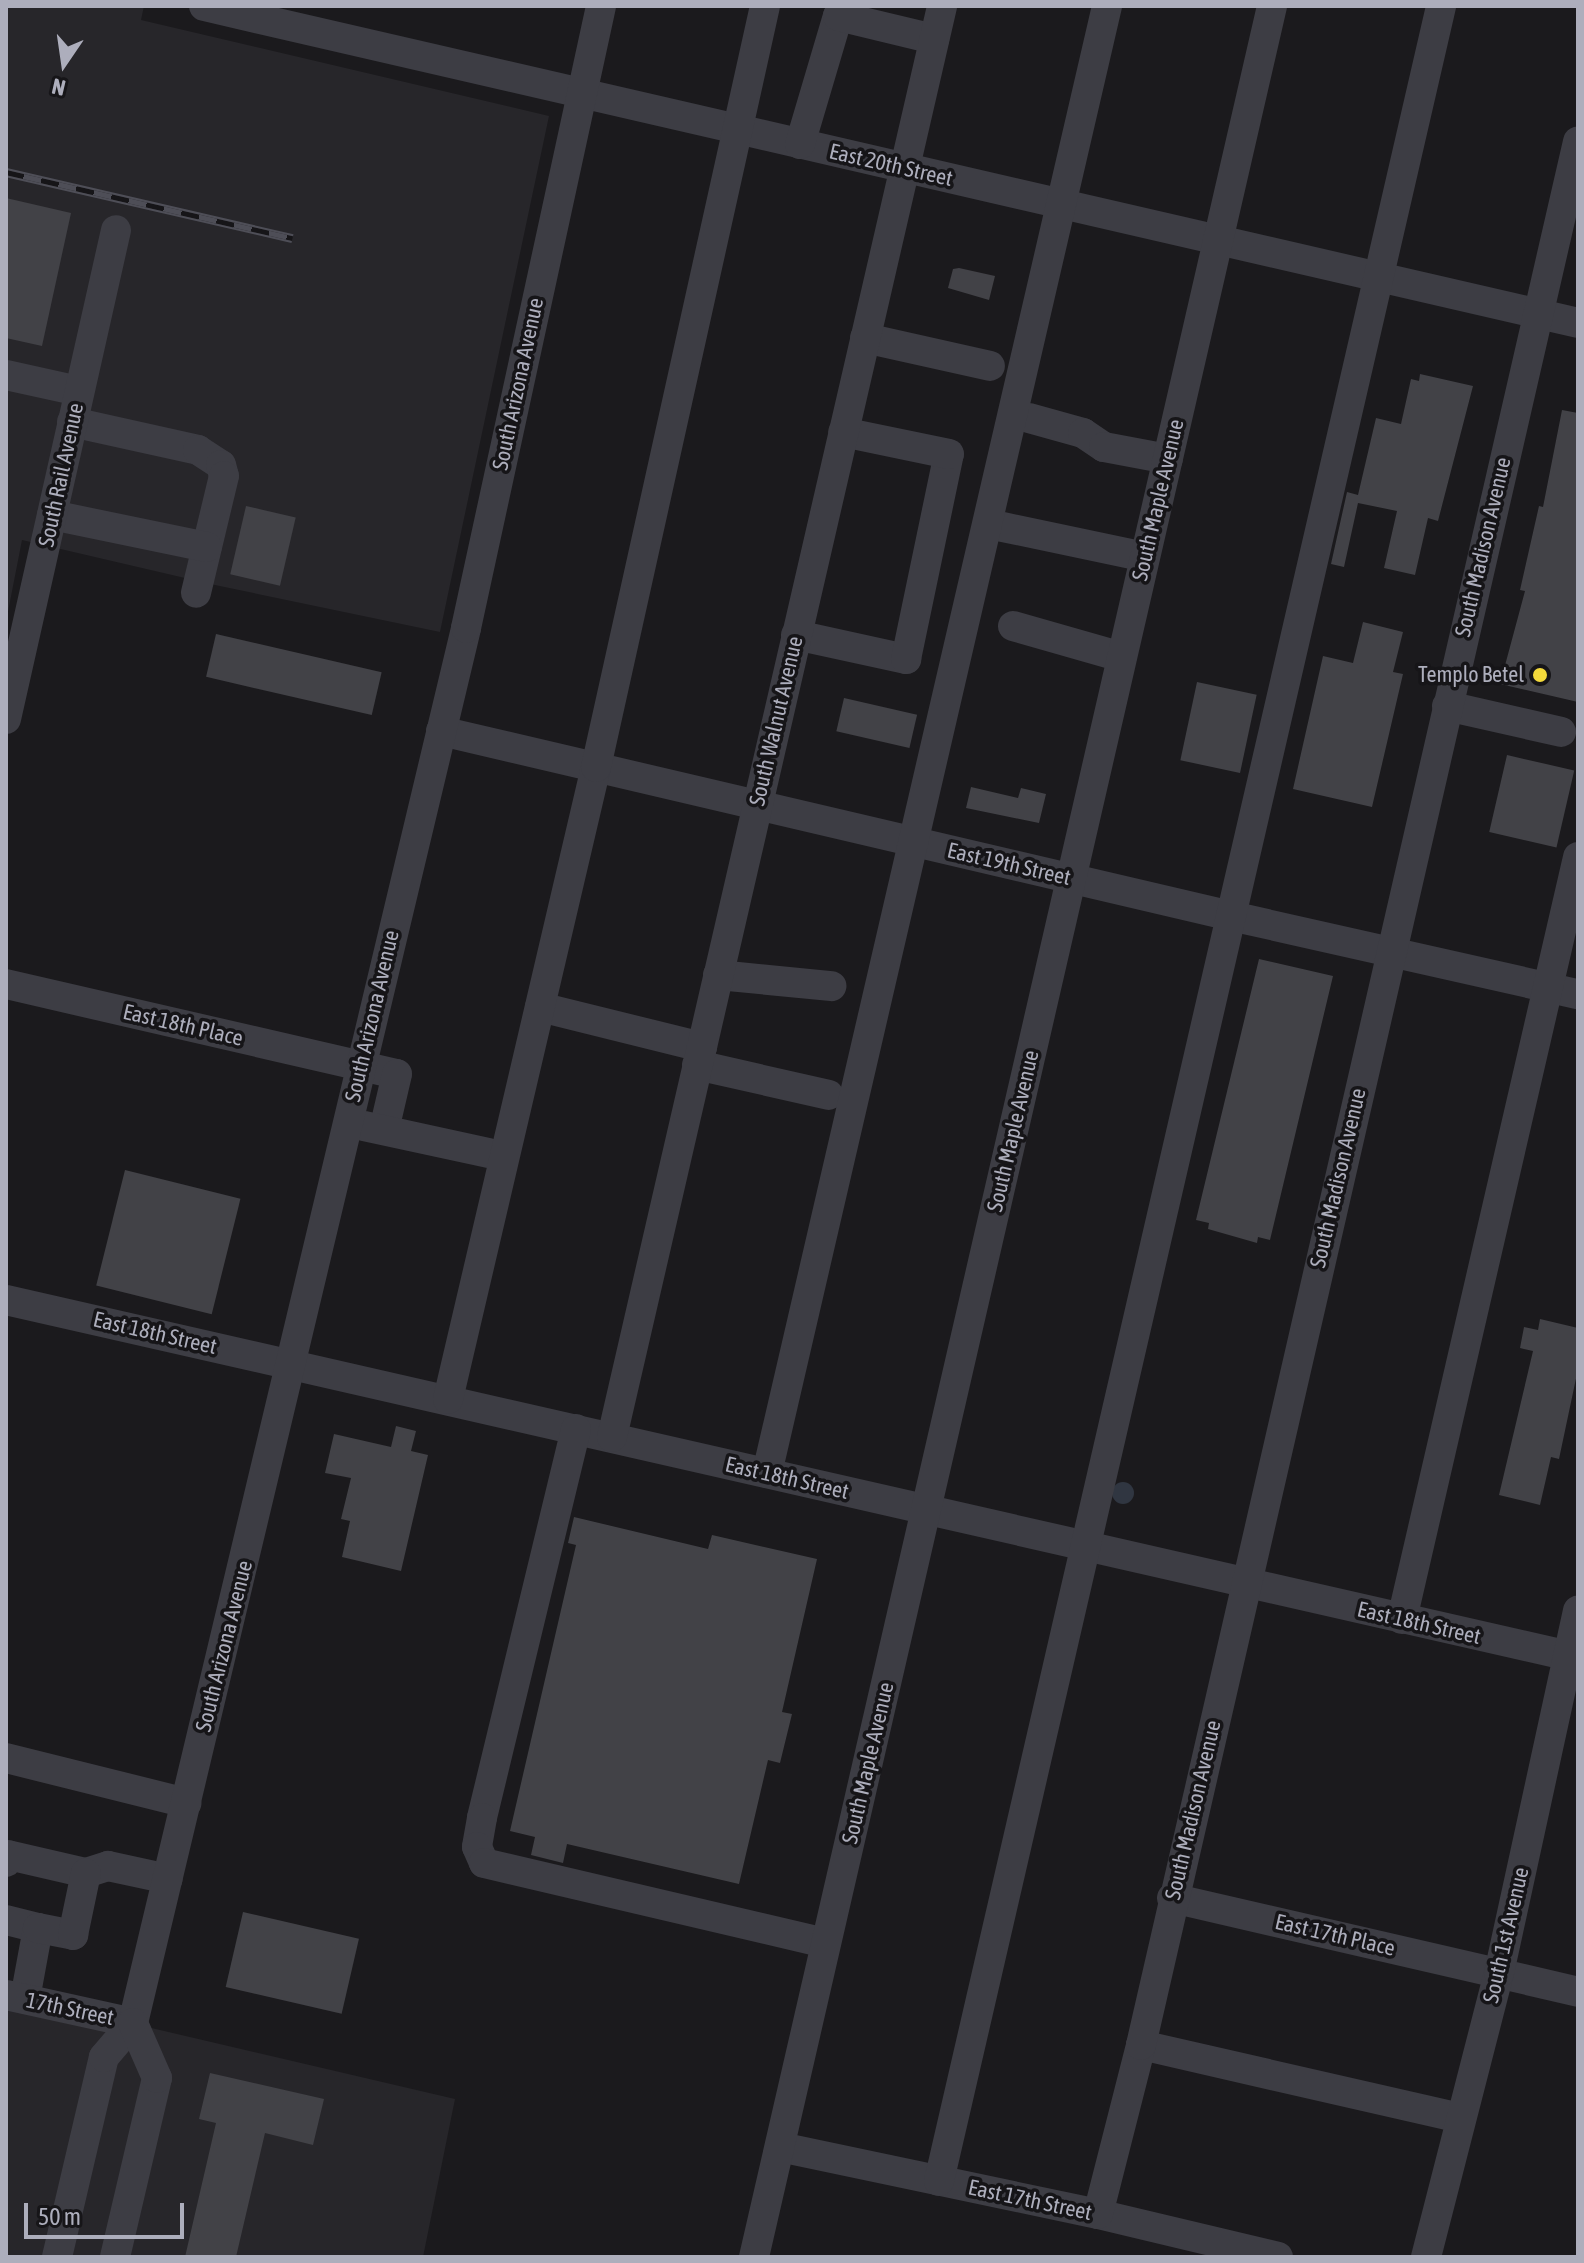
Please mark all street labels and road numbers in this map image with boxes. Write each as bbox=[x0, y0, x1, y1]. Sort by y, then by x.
street label: East 20th Street bbox=[827, 138, 955, 192]
street label: South Arizona Avenue bbox=[487, 295, 549, 473]
street label: South Rail Avenue bbox=[33, 401, 89, 549]
street label: South Maple Avenue bbox=[1127, 417, 1189, 583]
street label: South Madison Avenue bbox=[1450, 455, 1516, 639]
street label: South Walnut Avenue bbox=[744, 634, 808, 808]
street label: East 19th Street bbox=[945, 837, 1073, 891]
street label: South Arizona Avenue bbox=[339, 928, 405, 1104]
street label: East 18th Place bbox=[120, 998, 246, 1052]
street label: South Maple Avenue bbox=[982, 1048, 1044, 1214]
street label: South Madison Avenue bbox=[1305, 1086, 1371, 1270]
street label: East 18th Street bbox=[91, 1306, 219, 1360]
street label: East 18th Street bbox=[723, 1451, 851, 1505]
street label: South Arizona Avenue bbox=[190, 1558, 258, 1734]
street label: East 18th Street bbox=[1355, 1596, 1483, 1650]
street label: South Maple Avenue bbox=[837, 1680, 899, 1846]
street label: South Madison Avenue bbox=[1160, 1718, 1226, 1902]
street label: South 1st Avenue bbox=[1478, 1865, 1534, 2005]
street label: East 17th Place bbox=[1272, 1908, 1398, 1962]
street label: 17th Street bbox=[24, 1987, 116, 2031]
street label: East 17th Street bbox=[966, 2174, 1094, 2226]

